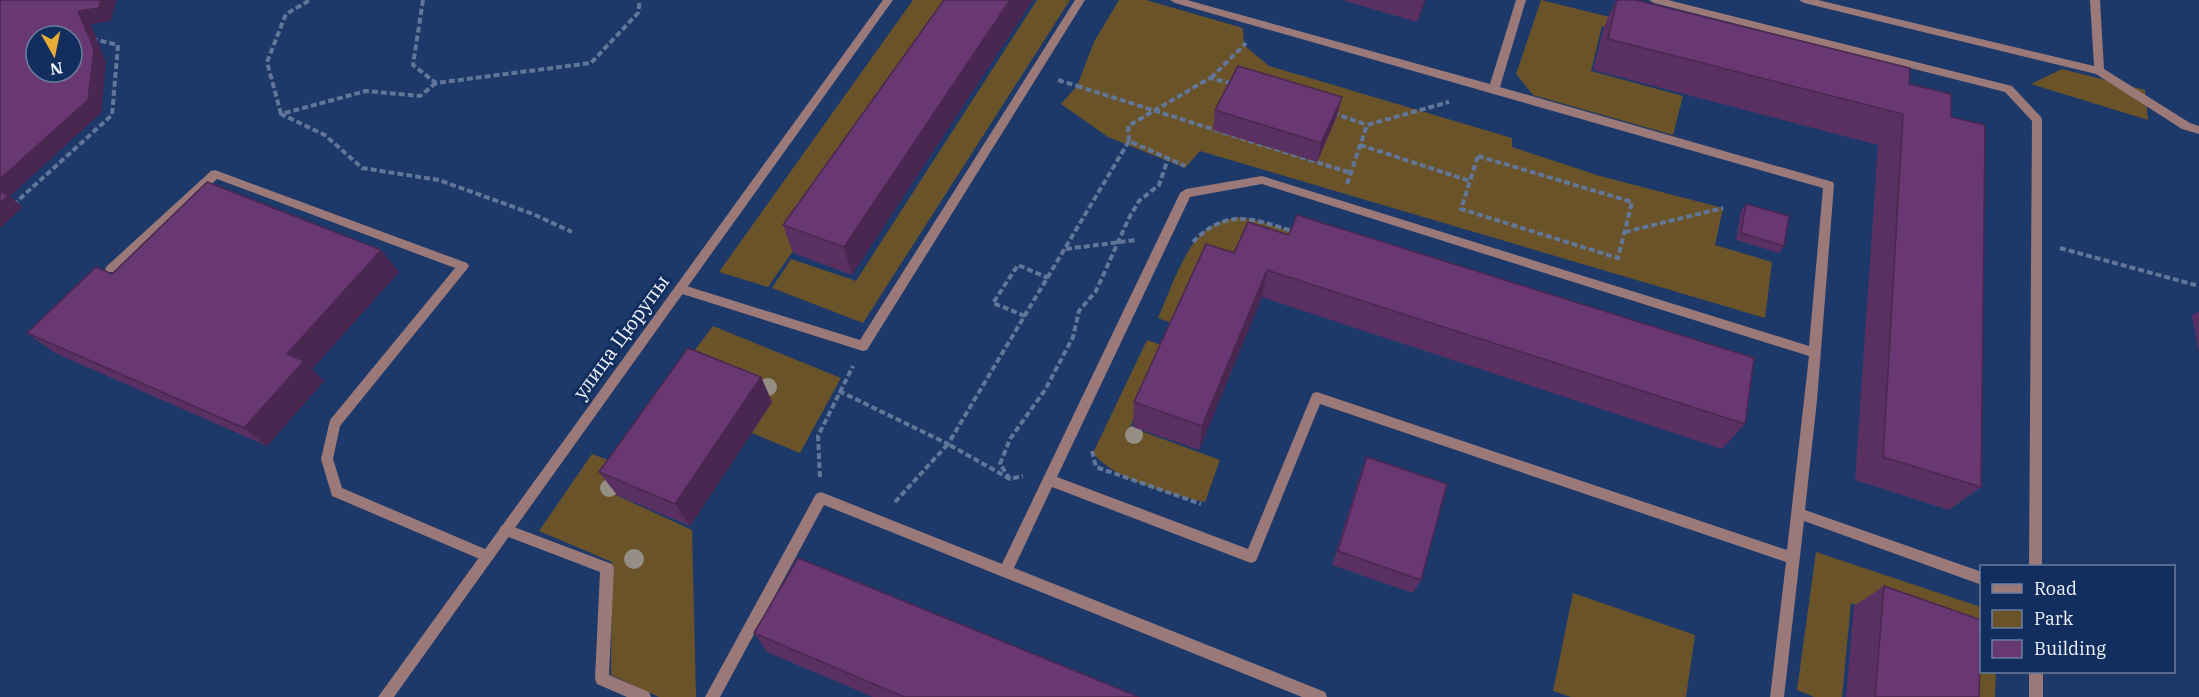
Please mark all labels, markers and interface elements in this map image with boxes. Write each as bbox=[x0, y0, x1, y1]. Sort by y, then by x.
north arrow bbox=[24, 24, 84, 84]
text: N bbox=[49, 58, 64, 80]
street label: улица Цюрупы bbox=[566, 269, 675, 405]
legend bbox=[1980, 565, 2175, 673]
text: Road bbox=[2034, 577, 2077, 600]
text: Park bbox=[2034, 607, 2074, 630]
text: Building bbox=[2034, 637, 2106, 660]

